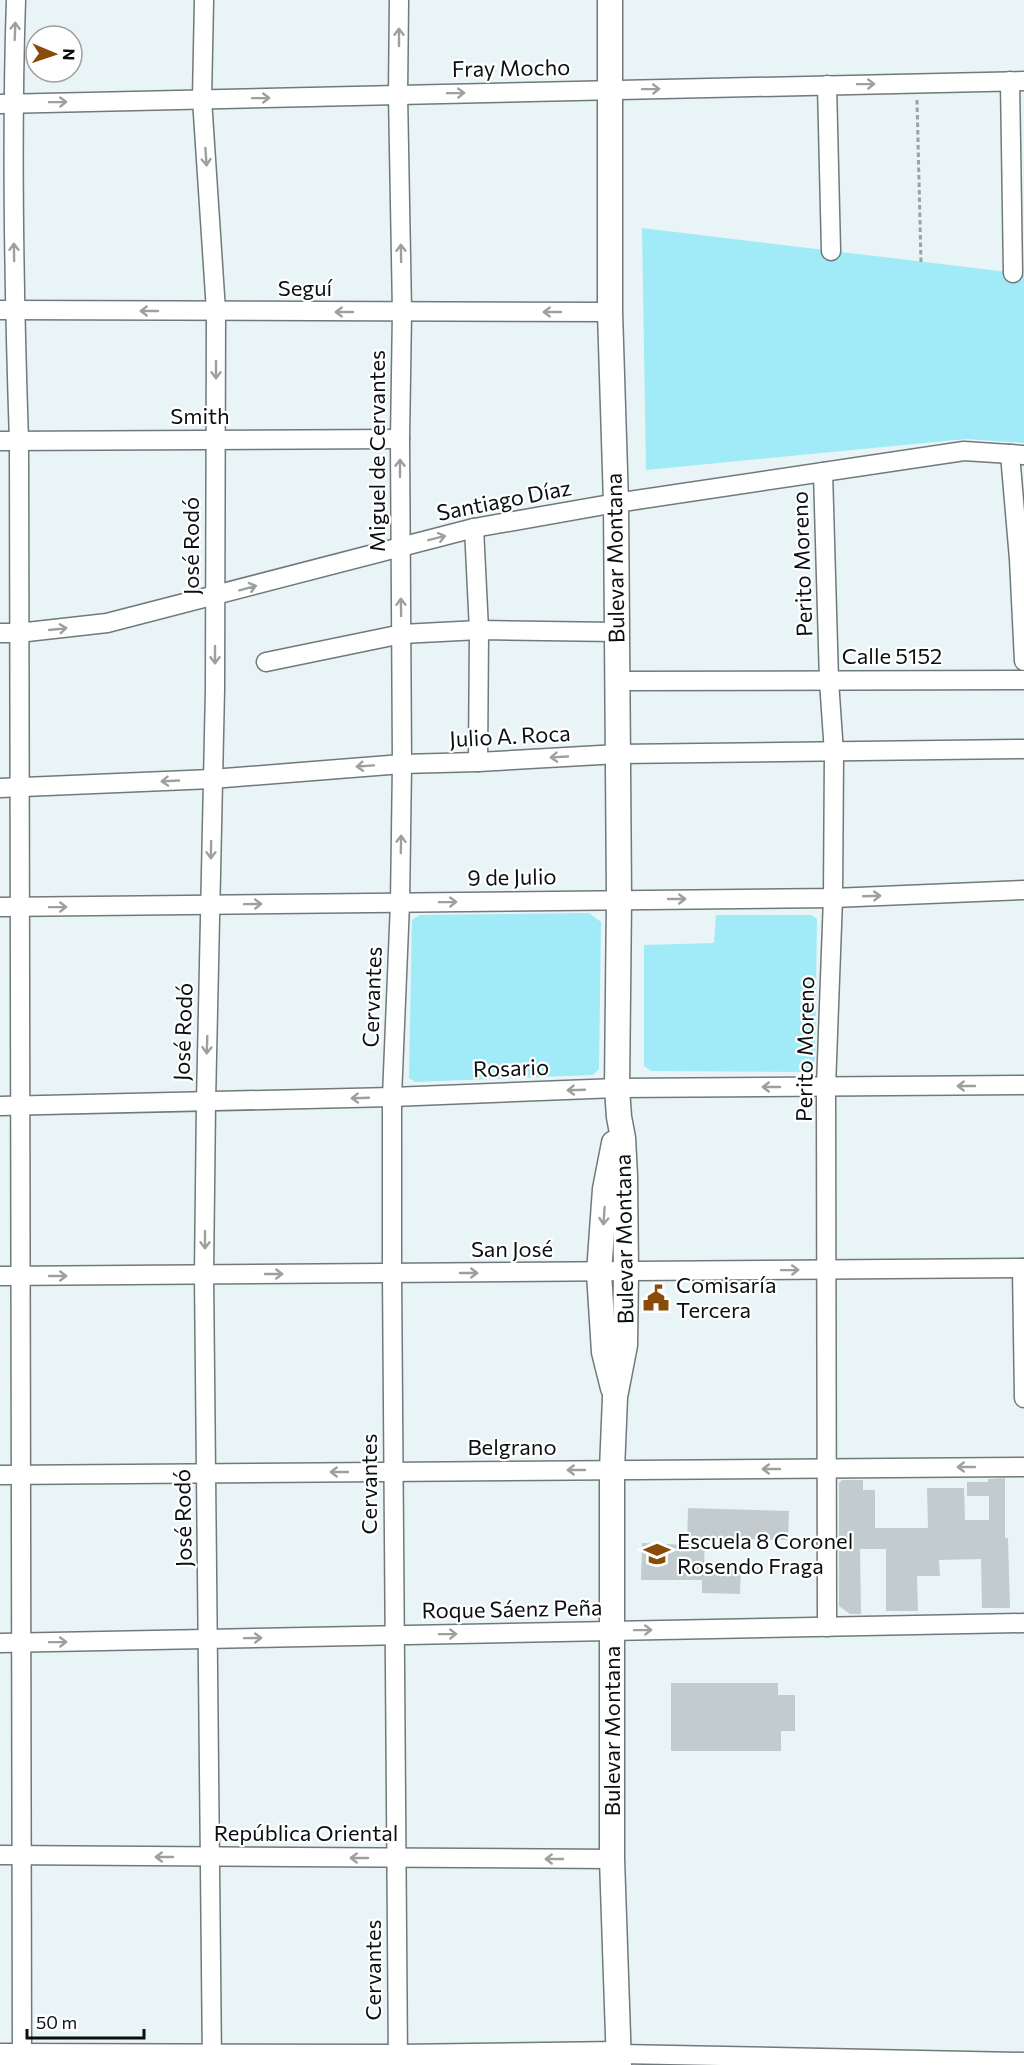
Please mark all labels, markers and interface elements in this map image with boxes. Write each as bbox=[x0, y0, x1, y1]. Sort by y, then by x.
one-way arrow bbox=[9, 21, 20, 41]
north arrow bbox=[24, 24, 84, 84]
one-way arrow bbox=[393, 28, 405, 48]
text: N bbox=[60, 48, 79, 61]
street label: Fray Mocho bbox=[452, 53, 570, 82]
one-way arrow bbox=[856, 78, 876, 90]
one-way arrow bbox=[640, 83, 660, 95]
one-way arrow bbox=[445, 87, 465, 99]
one-way arrow bbox=[250, 92, 270, 103]
one-way arrow bbox=[48, 97, 68, 108]
one-way arrow bbox=[201, 147, 212, 167]
one-way arrow bbox=[8, 242, 20, 262]
one-way arrow bbox=[395, 244, 407, 264]
street label: Seguí bbox=[278, 274, 334, 301]
one-way arrow bbox=[139, 305, 159, 317]
one-way arrow bbox=[334, 306, 354, 318]
one-way arrow bbox=[542, 306, 562, 318]
street label: Miguel de Cervantes bbox=[363, 350, 390, 552]
one-way arrow bbox=[210, 359, 222, 379]
street label: Smith bbox=[170, 402, 230, 429]
one-way arrow bbox=[394, 458, 406, 478]
street label: Santiago Díaz bbox=[434, 473, 574, 526]
street label: Bulevar Montana bbox=[600, 473, 629, 643]
street label: Perito Moreno bbox=[785, 491, 818, 637]
street label: José Rodó bbox=[177, 497, 204, 595]
one-way arrow bbox=[427, 531, 446, 543]
one-way arrow bbox=[239, 581, 258, 593]
one-way arrow bbox=[395, 598, 407, 618]
one-way arrow bbox=[48, 623, 68, 634]
street label: Calle 5152 bbox=[842, 642, 942, 669]
one-way arrow bbox=[209, 644, 221, 664]
street label: Julio A. Roca bbox=[449, 719, 571, 752]
one-way arrow bbox=[550, 752, 570, 763]
one-way arrow bbox=[355, 761, 375, 772]
one-way arrow bbox=[161, 776, 181, 787]
one-way arrow bbox=[395, 835, 407, 855]
one-way arrow bbox=[205, 839, 217, 859]
street label: 9 de Julio bbox=[467, 862, 557, 891]
one-way arrow bbox=[862, 891, 882, 902]
one-way arrow bbox=[667, 893, 687, 905]
one-way arrow bbox=[438, 896, 458, 908]
one-way arrow bbox=[243, 898, 263, 910]
one-way arrow bbox=[48, 901, 68, 913]
street label: Cervantes bbox=[356, 946, 387, 1048]
street label: Perito Moreno bbox=[790, 976, 819, 1122]
street label: José Rodó bbox=[167, 982, 198, 1082]
one-way arrow bbox=[201, 1034, 213, 1054]
street label: Rosario bbox=[473, 1053, 549, 1082]
one-way arrow bbox=[956, 1080, 976, 1092]
one-way arrow bbox=[761, 1081, 781, 1093]
one-way arrow bbox=[566, 1084, 586, 1095]
one-way arrow bbox=[350, 1092, 370, 1103]
street label: Bulevar Montana bbox=[609, 1154, 638, 1324]
one-way arrow bbox=[598, 1205, 609, 1225]
one-way arrow bbox=[199, 1229, 211, 1249]
street label: San José bbox=[471, 1235, 553, 1262]
one-way arrow bbox=[780, 1264, 800, 1276]
one-way arrow bbox=[459, 1267, 479, 1279]
one-way arrow bbox=[264, 1268, 284, 1280]
one-way arrow bbox=[48, 1270, 68, 1282]
place label: Comisaría Tercera bbox=[676, 1271, 777, 1323]
public building icon: Comisaría Tercera bbox=[641, 1283, 671, 1313]
street label: Cervantes bbox=[355, 1433, 382, 1535]
street label: Belgrano bbox=[467, 1433, 557, 1460]
one-way arrow bbox=[956, 1461, 976, 1473]
one-way arrow bbox=[761, 1463, 781, 1475]
one-way arrow bbox=[566, 1464, 586, 1476]
one-way arrow bbox=[329, 1466, 349, 1478]
street label: José Rodó bbox=[168, 1469, 197, 1567]
place label: Escuela 8 Coronel Rosendo Fraga bbox=[677, 1527, 853, 1579]
school or university icon: Escuela 8 Coronel Rosendo Fraga bbox=[642, 1539, 672, 1569]
street label: Roque Sáenz Peña bbox=[421, 1593, 603, 1624]
one-way arrow bbox=[633, 1624, 653, 1636]
one-way arrow bbox=[438, 1628, 458, 1640]
one-way arrow bbox=[243, 1632, 263, 1644]
one-way arrow bbox=[48, 1636, 68, 1647]
street label: Bulevar Montana bbox=[598, 1646, 625, 1816]
street label: República Oriental bbox=[214, 1819, 398, 1846]
one-way arrow bbox=[154, 1851, 174, 1863]
one-way arrow bbox=[349, 1852, 369, 1864]
one-way arrow bbox=[544, 1853, 564, 1865]
street label: Cervantes bbox=[359, 1919, 386, 2021]
scale bar bbox=[27, 2002, 144, 2040]
text: 50 m bbox=[36, 2011, 77, 2033]

